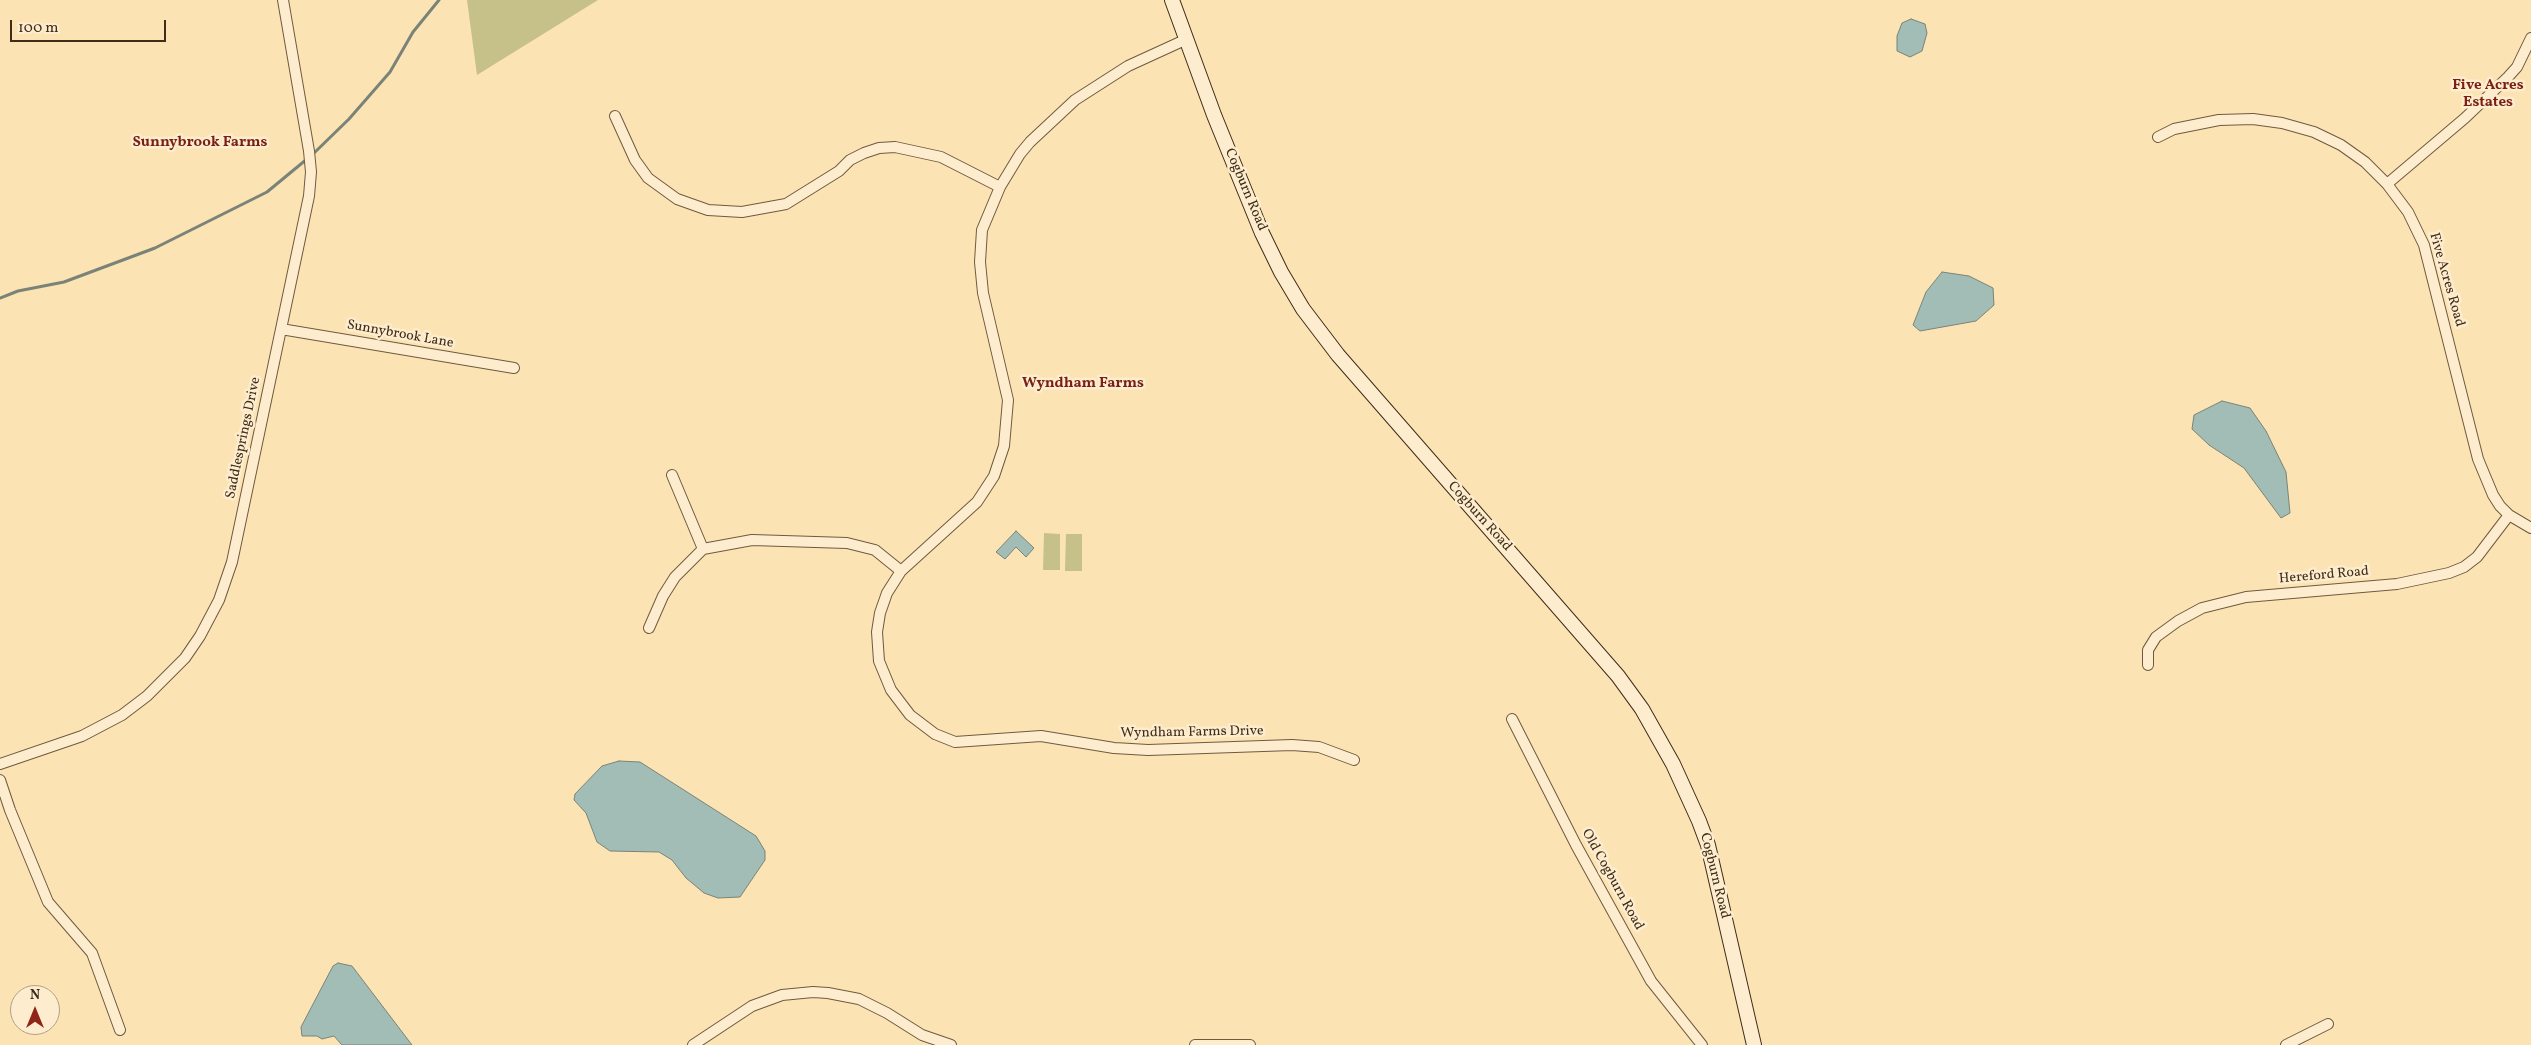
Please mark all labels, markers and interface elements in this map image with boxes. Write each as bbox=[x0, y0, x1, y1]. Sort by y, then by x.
scale bar bbox=[12, 10, 169, 42]
text: 100 m bbox=[18, 18, 58, 39]
district label: Five Acres Estates bbox=[2452, 77, 2524, 112]
district label: Sunnybrook Farms bbox=[132, 134, 268, 152]
street label: Cogburn Road bbox=[1220, 146, 1270, 234]
street label: Five Acres Road bbox=[2425, 231, 2467, 329]
street label: Sunnybrook Lane bbox=[345, 317, 455, 353]
district label: Wyndham Farms bbox=[1022, 375, 1144, 393]
street label: Saddlesprings Drive bbox=[223, 376, 265, 500]
street label: Cogburn Road bbox=[1443, 479, 1515, 555]
street label: Hereford Road bbox=[2278, 564, 2370, 588]
street label: Wyndham Farms Drive bbox=[1120, 723, 1264, 743]
street label: Old Cogburn Road bbox=[1577, 826, 1647, 934]
street label: Cogburn Road bbox=[1695, 831, 1733, 921]
north arrow bbox=[10, 985, 60, 1035]
text: N bbox=[30, 986, 40, 1005]

